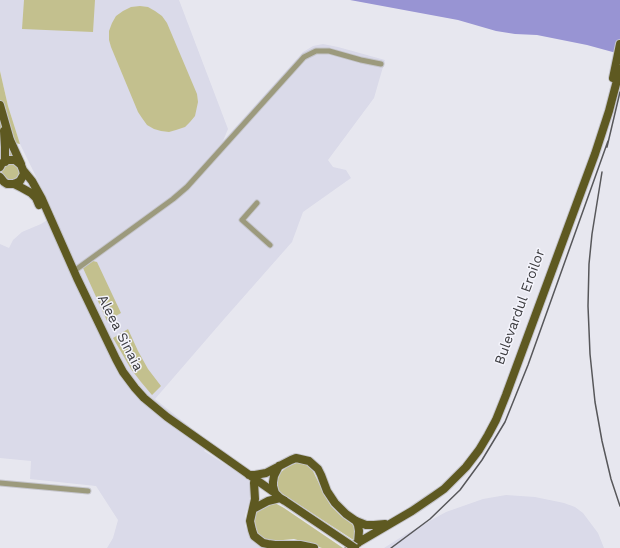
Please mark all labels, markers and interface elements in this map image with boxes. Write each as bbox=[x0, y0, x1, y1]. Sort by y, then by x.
street label: Bulevardul Eroilor bbox=[491, 247, 549, 367]
street label: Aleea Sinaia bbox=[94, 292, 146, 374]

